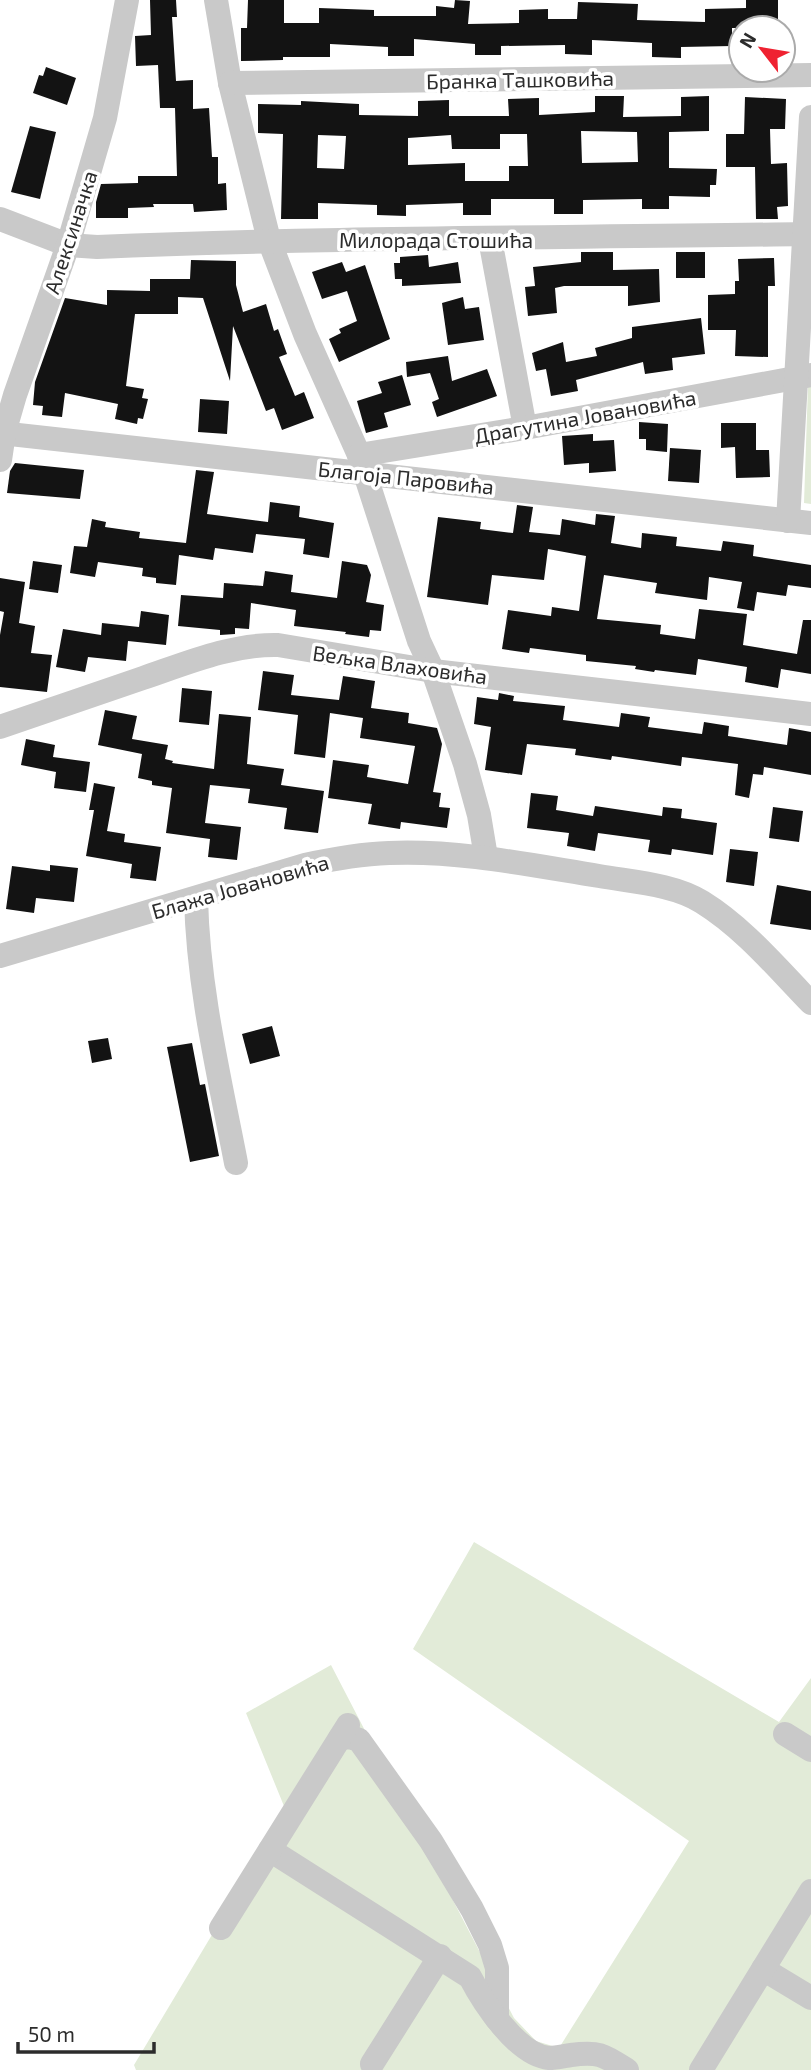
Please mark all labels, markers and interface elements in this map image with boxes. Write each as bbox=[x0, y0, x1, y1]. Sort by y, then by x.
north arrow bbox=[727, 14, 797, 84]
text: N bbox=[734, 28, 760, 52]
street label: Бранка Ташковића bbox=[426, 65, 614, 93]
street label: Алексиначка bbox=[38, 167, 102, 297]
street label: Милорада Стошића bbox=[339, 227, 533, 252]
street label: Драгутина Јовановића bbox=[472, 384, 698, 449]
street label: Благоја Паровића bbox=[317, 455, 495, 500]
street label: Вељка Влаховића bbox=[311, 639, 489, 689]
street label: Блажа Јовановића bbox=[148, 849, 332, 923]
scale bar bbox=[18, 2010, 154, 2054]
text: 50 m bbox=[28, 2021, 75, 2046]

